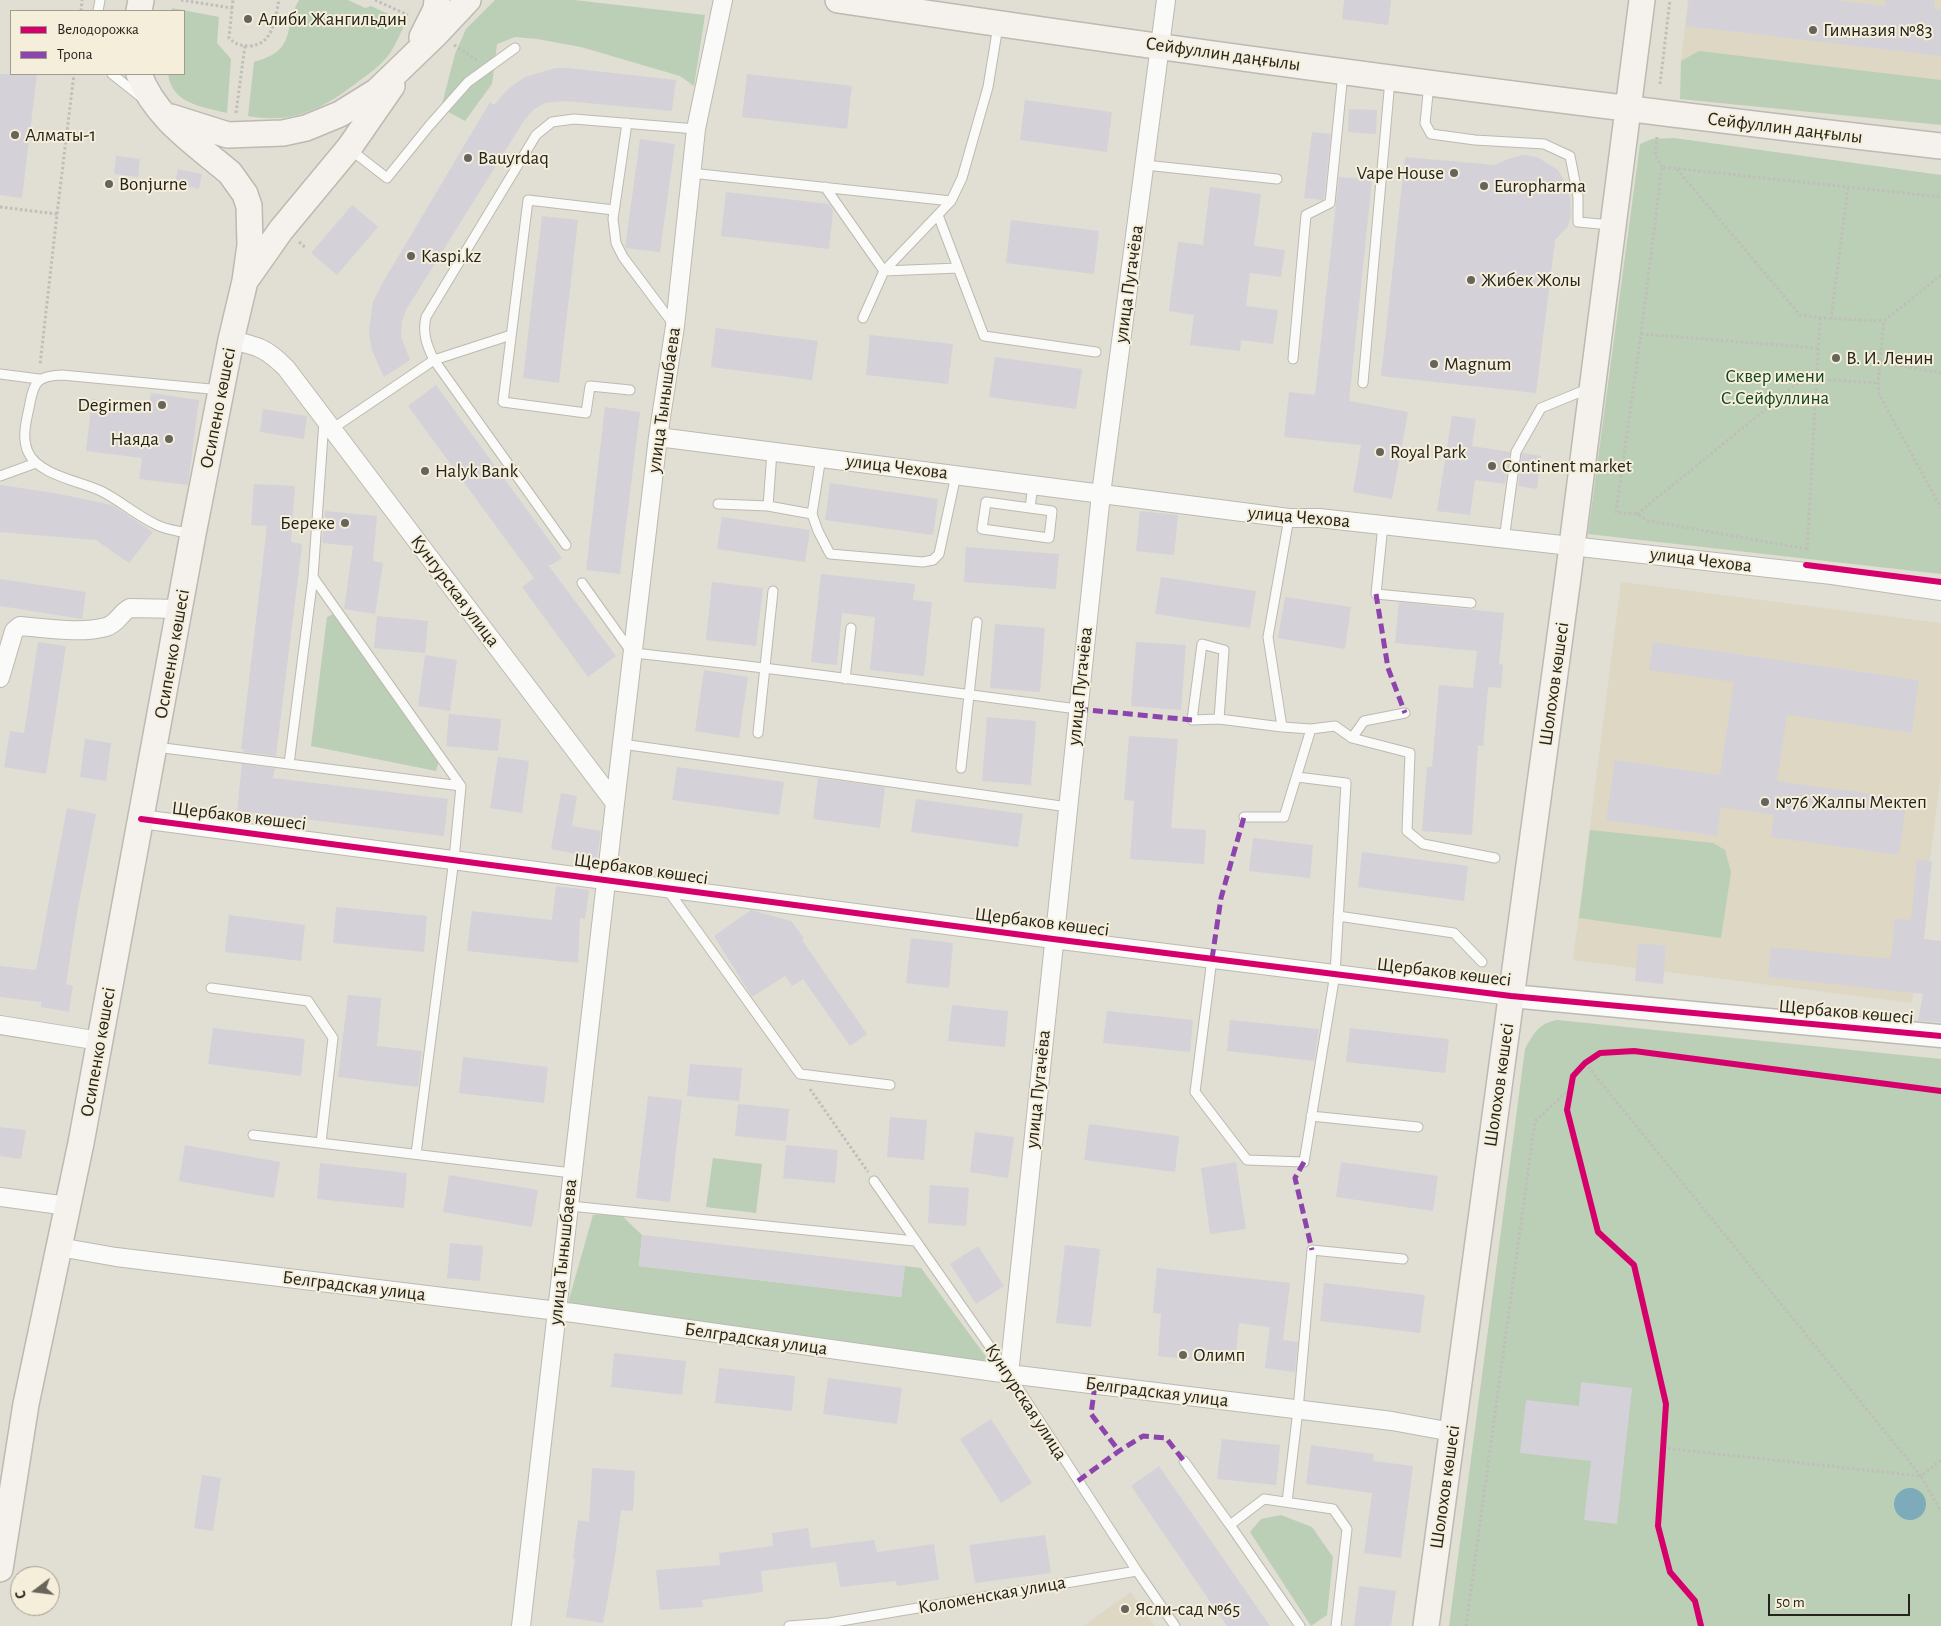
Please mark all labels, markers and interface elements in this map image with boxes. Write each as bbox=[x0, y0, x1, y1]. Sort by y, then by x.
place label: Алиби Жангильдин bbox=[258, 8, 407, 30]
legend bbox=[10, 10, 185, 75]
marker: Алиби Жангильдин bbox=[242, 13, 254, 25]
place label: Гимназия №83 bbox=[1823, 19, 1932, 41]
text: Велодорожка bbox=[57, 22, 139, 37]
marker: Гимназия №83 bbox=[1807, 24, 1819, 36]
street label: Сейфуллин даңғылы bbox=[1144, 32, 1302, 76]
text: Тропа bbox=[57, 47, 93, 62]
street label: Сейфуллин даңғылы bbox=[1706, 107, 1864, 149]
place label: Алматы-1 bbox=[25, 124, 96, 146]
marker: Алматы-1 bbox=[9, 129, 21, 141]
place label: Bauyrdaq bbox=[478, 147, 549, 169]
marker: Bauyrdaq bbox=[462, 152, 474, 164]
place label: Vape House bbox=[1357, 162, 1444, 184]
marker: Vape House bbox=[1448, 167, 1460, 179]
place label: Bonjurne bbox=[119, 173, 187, 195]
place label: Europharma bbox=[1494, 175, 1586, 197]
marker: Bonjurne bbox=[103, 178, 115, 190]
marker: Europharma bbox=[1478, 180, 1490, 192]
street label: улица Пугачёва bbox=[1109, 224, 1149, 344]
place label: Kaspi.kz bbox=[421, 245, 481, 267]
marker: Kaspi.kz bbox=[405, 250, 417, 262]
place label: Жибек Жолы bbox=[1481, 269, 1581, 291]
marker: Жибек Жолы bbox=[1465, 274, 1477, 286]
street label: улица Тынышбаева bbox=[642, 326, 686, 474]
street label: Осипено көшесі bbox=[195, 345, 241, 471]
place label: В. И. Ленин bbox=[1846, 347, 1933, 369]
marker: В. И. Ленин bbox=[1830, 352, 1842, 364]
place label: Magnum bbox=[1444, 353, 1511, 375]
marker: Magnum bbox=[1428, 358, 1440, 370]
park label: Сквер имени С.Сейфуллина bbox=[1721, 365, 1829, 409]
place label: Degirmen bbox=[77, 394, 152, 416]
marker: Degirmen bbox=[156, 399, 168, 411]
place label: Наяда bbox=[110, 428, 159, 450]
marker: Наяда bbox=[163, 433, 175, 445]
place label: Royal Park bbox=[1390, 441, 1466, 463]
marker: Royal Park bbox=[1374, 446, 1386, 458]
street label: улица Чехова bbox=[845, 449, 949, 485]
place label: Continent market bbox=[1502, 455, 1632, 477]
place label: Halyk Bank bbox=[435, 460, 518, 482]
marker: Continent market bbox=[1486, 460, 1498, 472]
marker: Halyk Bank bbox=[419, 465, 431, 477]
street label: улица Чехова bbox=[1247, 501, 1351, 533]
place label: Береке bbox=[280, 512, 335, 534]
marker: Береке bbox=[339, 517, 351, 529]
street label: Кунгурская улица bbox=[405, 530, 505, 652]
street label: улица Чехова bbox=[1649, 542, 1753, 578]
street label: Осипенко көшесі bbox=[149, 587, 195, 721]
street label: Шолохов көшесі bbox=[1534, 620, 1574, 748]
street label: улица Пугачёва bbox=[1062, 626, 1098, 746]
place label: №76 Жалпы Мектеп bbox=[1775, 791, 1927, 813]
street label: Щербаков көшесі bbox=[170, 796, 308, 836]
marker: №76 Жалпы Мектеп bbox=[1759, 796, 1771, 808]
street label: Щербаков көшесі bbox=[572, 848, 710, 890]
street label: Щербаков көшесі bbox=[973, 902, 1111, 942]
street label: Щербаков көшесі bbox=[1375, 952, 1513, 992]
street label: Осипенко көшесі bbox=[75, 985, 121, 1119]
street label: Щербаков көшесі bbox=[1778, 995, 1914, 1029]
street label: Шолохов көшесі bbox=[1479, 1021, 1519, 1149]
street label: улица Пугачёва bbox=[1020, 1029, 1056, 1149]
street label: улица Тынышбаева bbox=[544, 1178, 582, 1326]
street label: Белградская улица bbox=[281, 1266, 427, 1306]
street label: Белградская улица bbox=[683, 1318, 829, 1360]
street label: Кунгурская улица bbox=[980, 1339, 1072, 1465]
place label: Олимп bbox=[1193, 1344, 1245, 1366]
marker: Олимп bbox=[1177, 1349, 1189, 1361]
street label: Белградская улица bbox=[1084, 1372, 1230, 1412]
street label: Шолохов көшесі bbox=[1425, 1423, 1465, 1551]
north arrow bbox=[10, 1566, 60, 1616]
street label: Коломенская улица bbox=[916, 1571, 1068, 1619]
scale bar bbox=[1771, 1584, 1914, 1616]
text: С bbox=[14, 1589, 29, 1600]
text: 50 m bbox=[1776, 1595, 1805, 1610]
place label: Ясли-сад №65 bbox=[1135, 1598, 1240, 1620]
marker: Ясли-сад №65 bbox=[1119, 1603, 1131, 1615]

